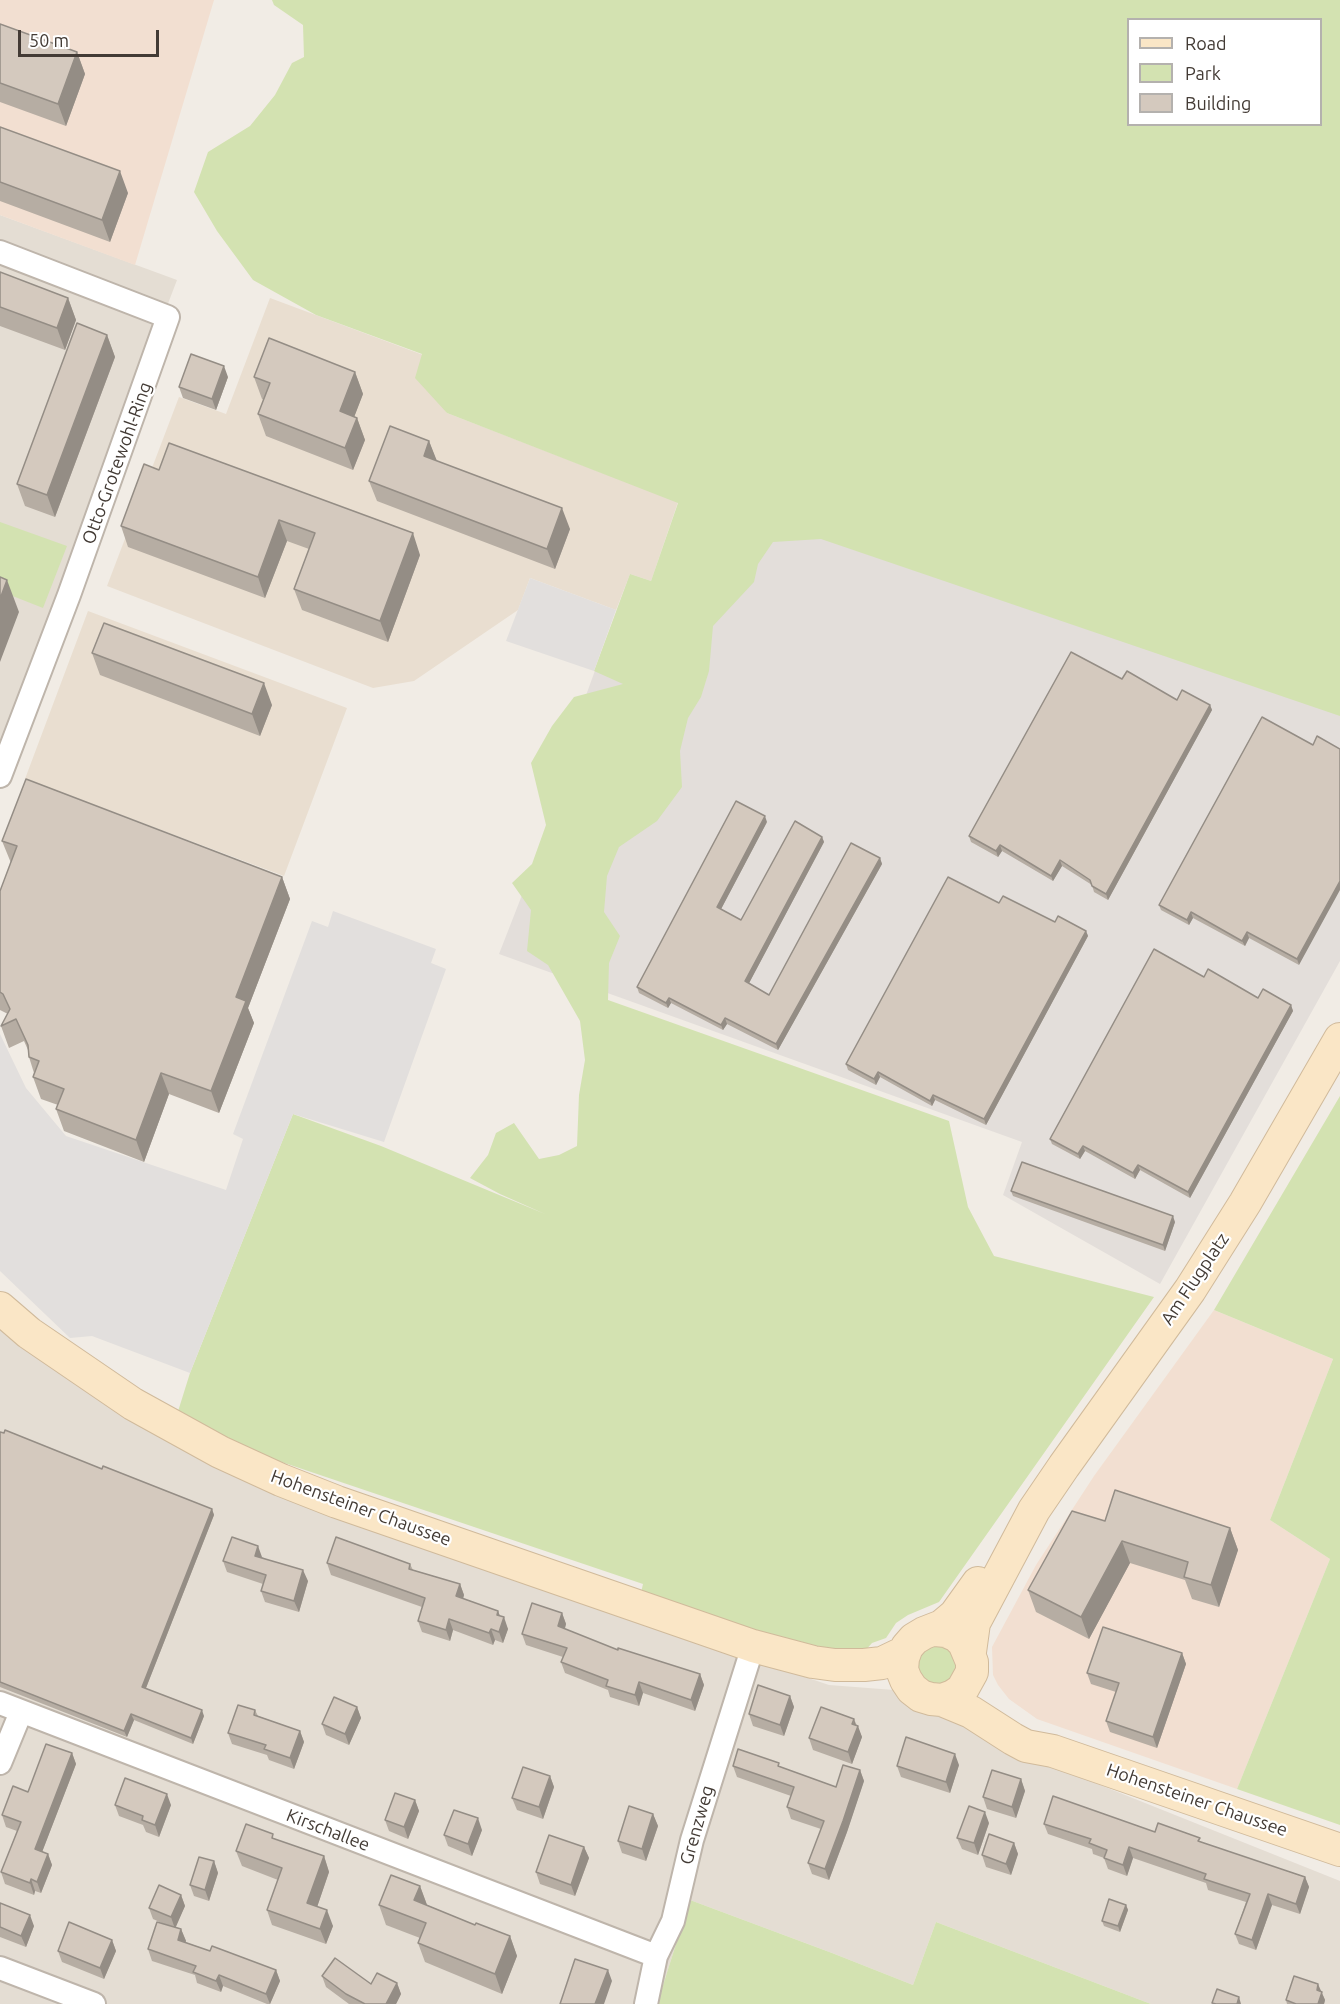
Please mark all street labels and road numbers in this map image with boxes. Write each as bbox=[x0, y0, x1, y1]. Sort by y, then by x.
street label: Otto-Grotewohl-Ring bbox=[78, 379, 156, 547]
street label: Am Flugplatz bbox=[1156, 1229, 1234, 1329]
street label: Hohensteiner Chaussee bbox=[268, 1465, 454, 1551]
street label: Hohensteiner Chaussee bbox=[1104, 1759, 1290, 1841]
street label: Grenzweg bbox=[675, 1783, 719, 1867]
street label: Kirschallee bbox=[283, 1804, 373, 1856]

